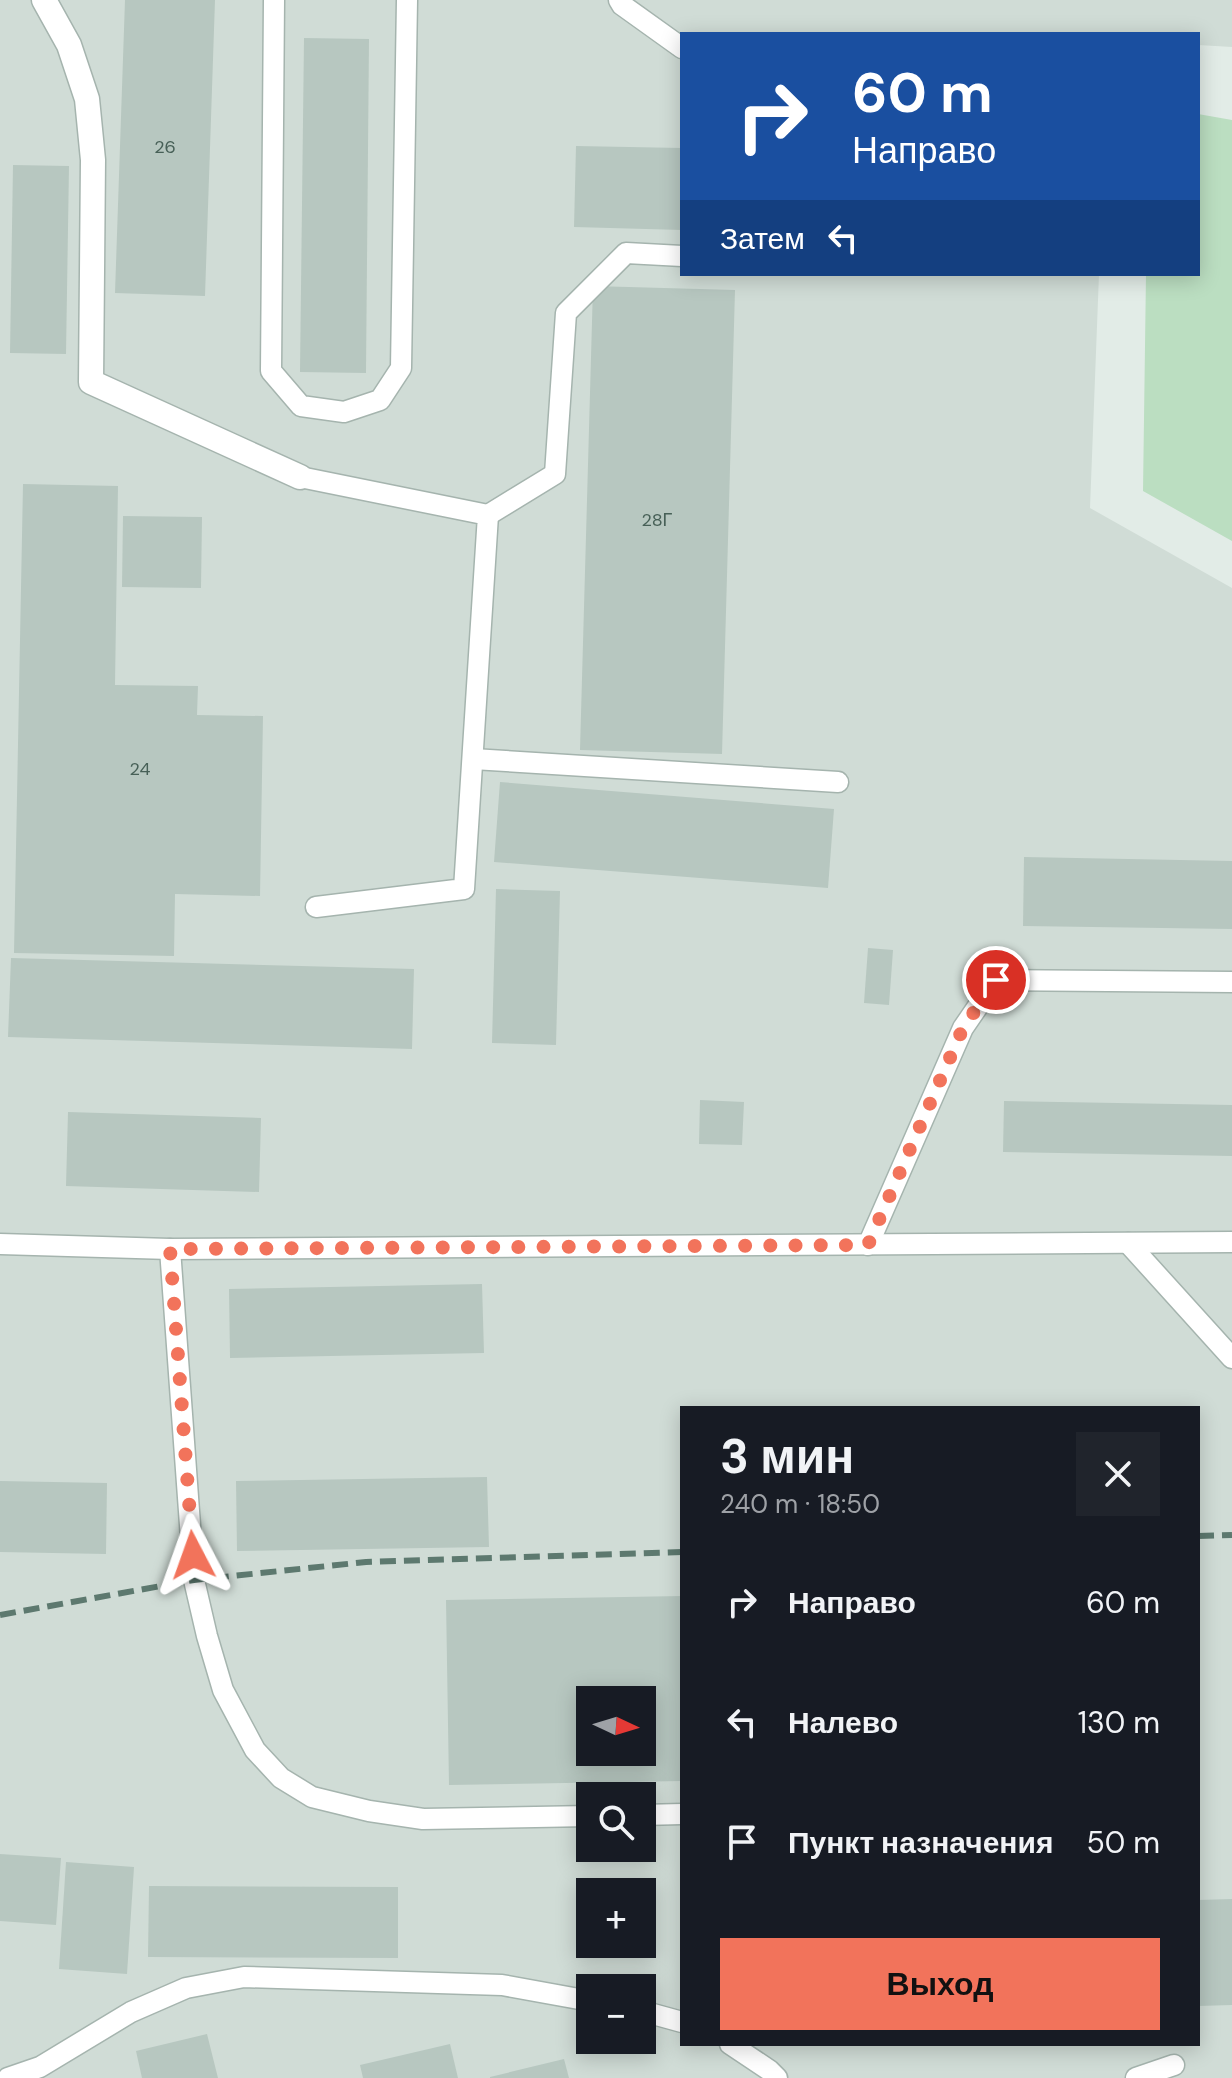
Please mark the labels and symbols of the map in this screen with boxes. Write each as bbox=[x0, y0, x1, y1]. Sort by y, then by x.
house number: 26 bbox=[154, 135, 176, 159]
house number: 28Г bbox=[642, 508, 673, 532]
house number: 24 bbox=[130, 757, 151, 781]
pin bbox=[962, 946, 1030, 1014]
position arrow bbox=[151, 1513, 235, 1597]
north arrow bbox=[576, 1686, 656, 1766]

